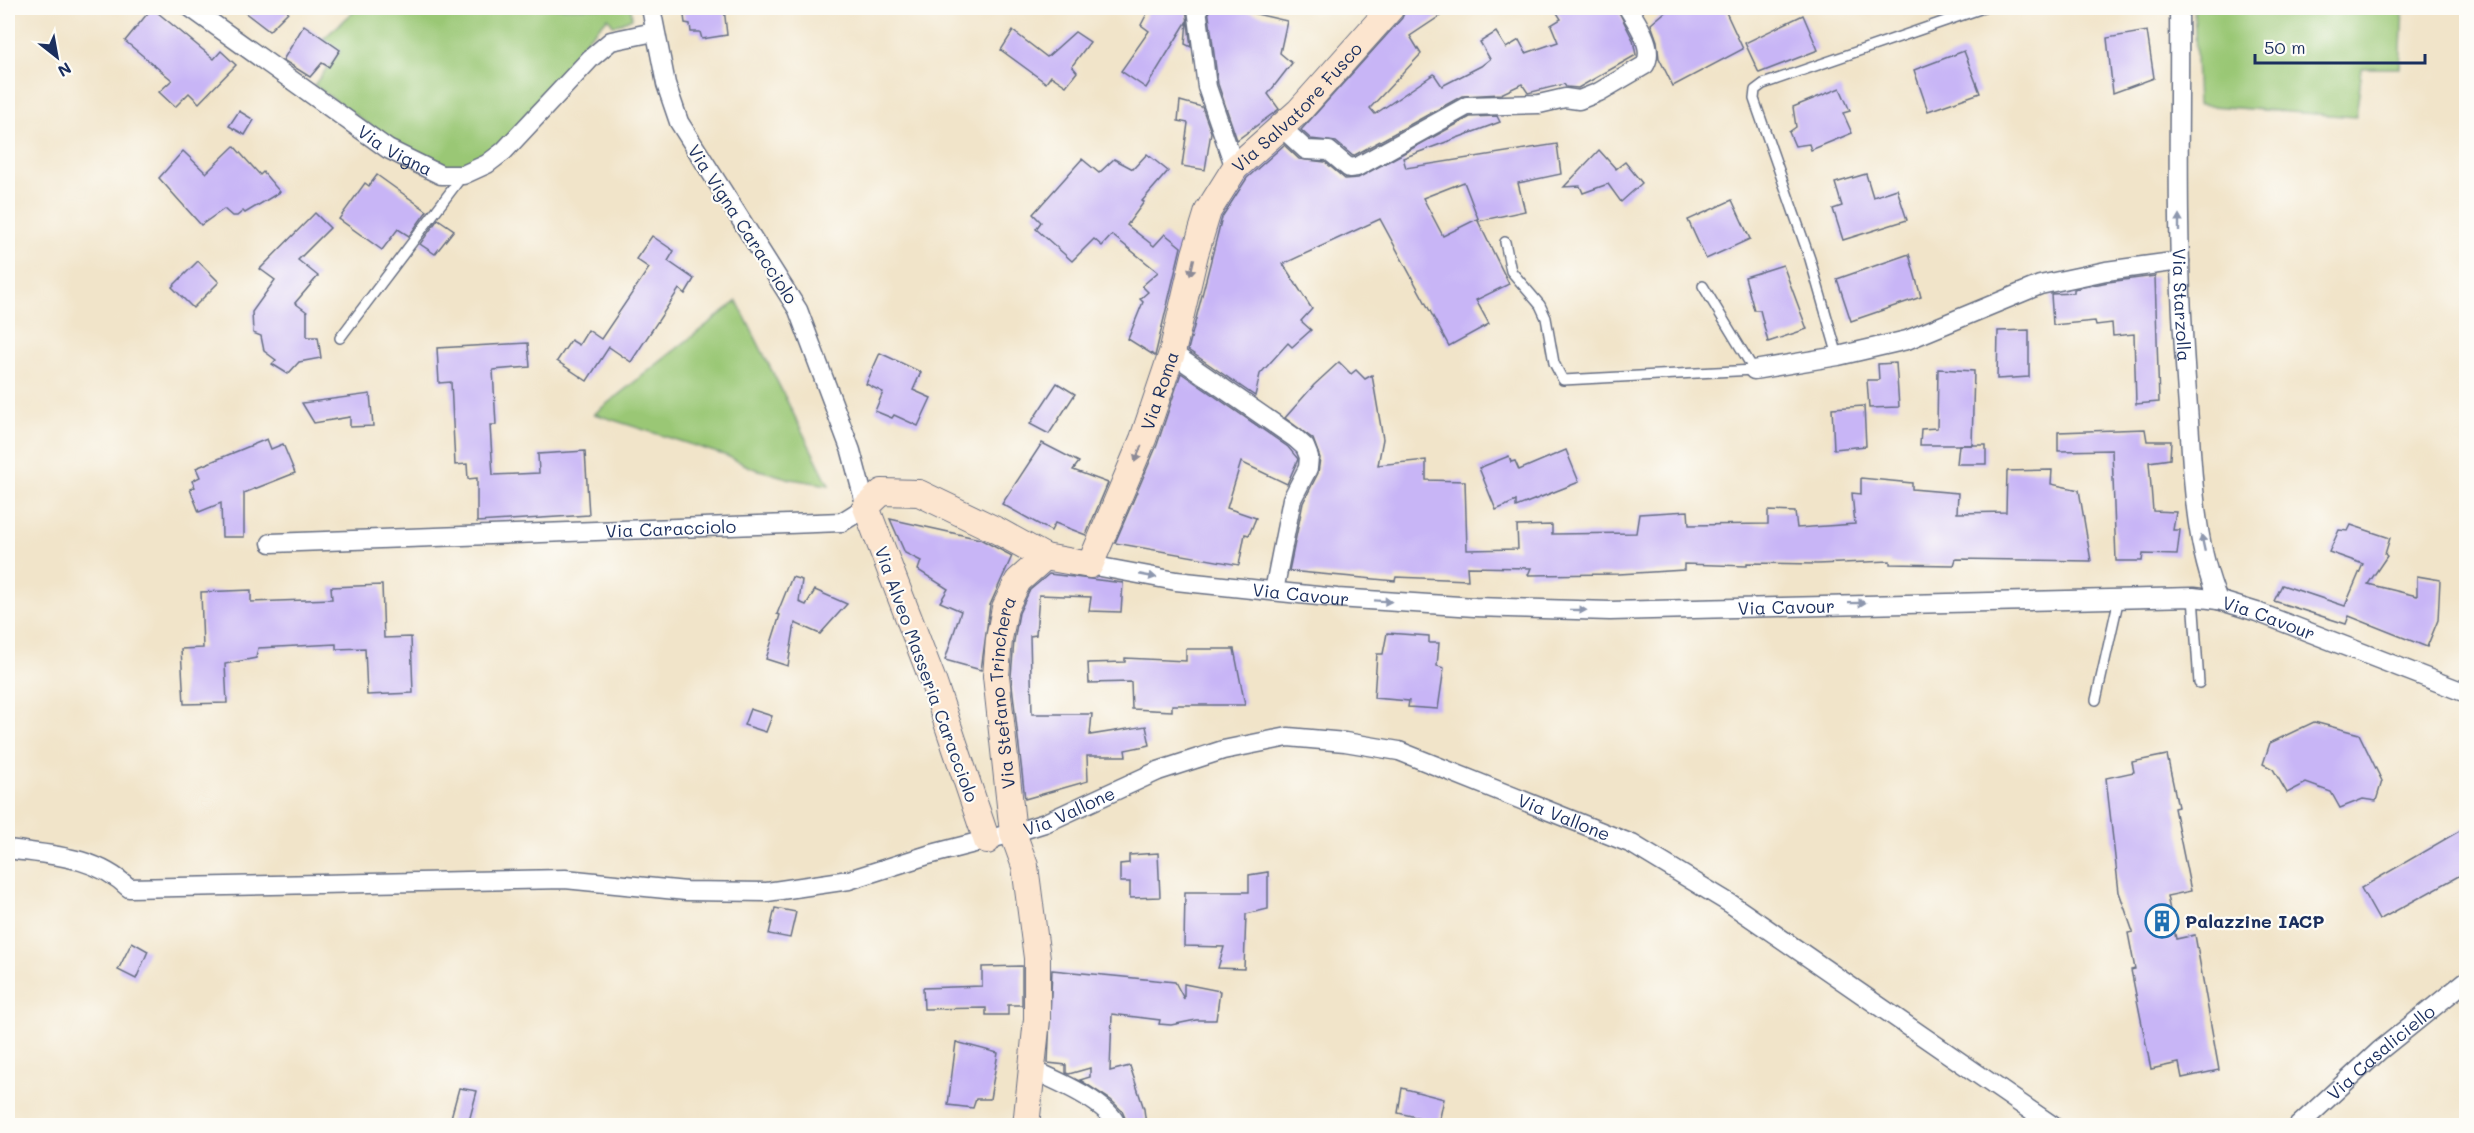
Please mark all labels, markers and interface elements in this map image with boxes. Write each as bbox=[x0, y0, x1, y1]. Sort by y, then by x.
north arrow bbox=[27, 27, 87, 87]
scale bar bbox=[2255, 27, 2424, 65]
text: 50 m bbox=[2264, 35, 2306, 59]
street label: Via Salvatore Fusco bbox=[1226, 37, 1367, 177]
text: N bbox=[54, 58, 76, 82]
street label: Via Vigna bbox=[353, 119, 437, 181]
street label: Via Vigna Caracciolo bbox=[682, 140, 804, 309]
one-way arrow bbox=[2174, 214, 2184, 233]
street label: Via Starzolla bbox=[2168, 248, 2197, 362]
one-way arrow bbox=[1187, 257, 1196, 276]
street label: Via Roma bbox=[1135, 348, 1184, 433]
one-way arrow bbox=[1132, 445, 1142, 463]
street label: Via Caracciolo bbox=[605, 514, 737, 543]
one-way arrow bbox=[2198, 533, 2207, 552]
street label: Via Alveo Masseria Caracciolo bbox=[869, 543, 985, 806]
one-way arrow bbox=[1138, 572, 1157, 581]
street label: Via Cavour bbox=[1251, 577, 1350, 611]
street label: Via Cavour bbox=[2220, 590, 2319, 646]
street label: Via Stefano Trinchera bbox=[984, 592, 1021, 790]
street label: Via Cavour bbox=[1737, 594, 1835, 620]
one-way arrow bbox=[1374, 596, 1393, 606]
one-way arrow bbox=[1847, 598, 1866, 608]
one-way arrow bbox=[1568, 605, 1587, 615]
street label: Via Vallone bbox=[1020, 781, 1119, 841]
street label: Via Vallone bbox=[1514, 788, 1614, 846]
building icon: Palazzine IACP bbox=[2144, 903, 2180, 939]
place label: Palazzine IACP bbox=[2185, 909, 2325, 933]
street label: Via Casaliciello bbox=[2322, 999, 2440, 1105]

